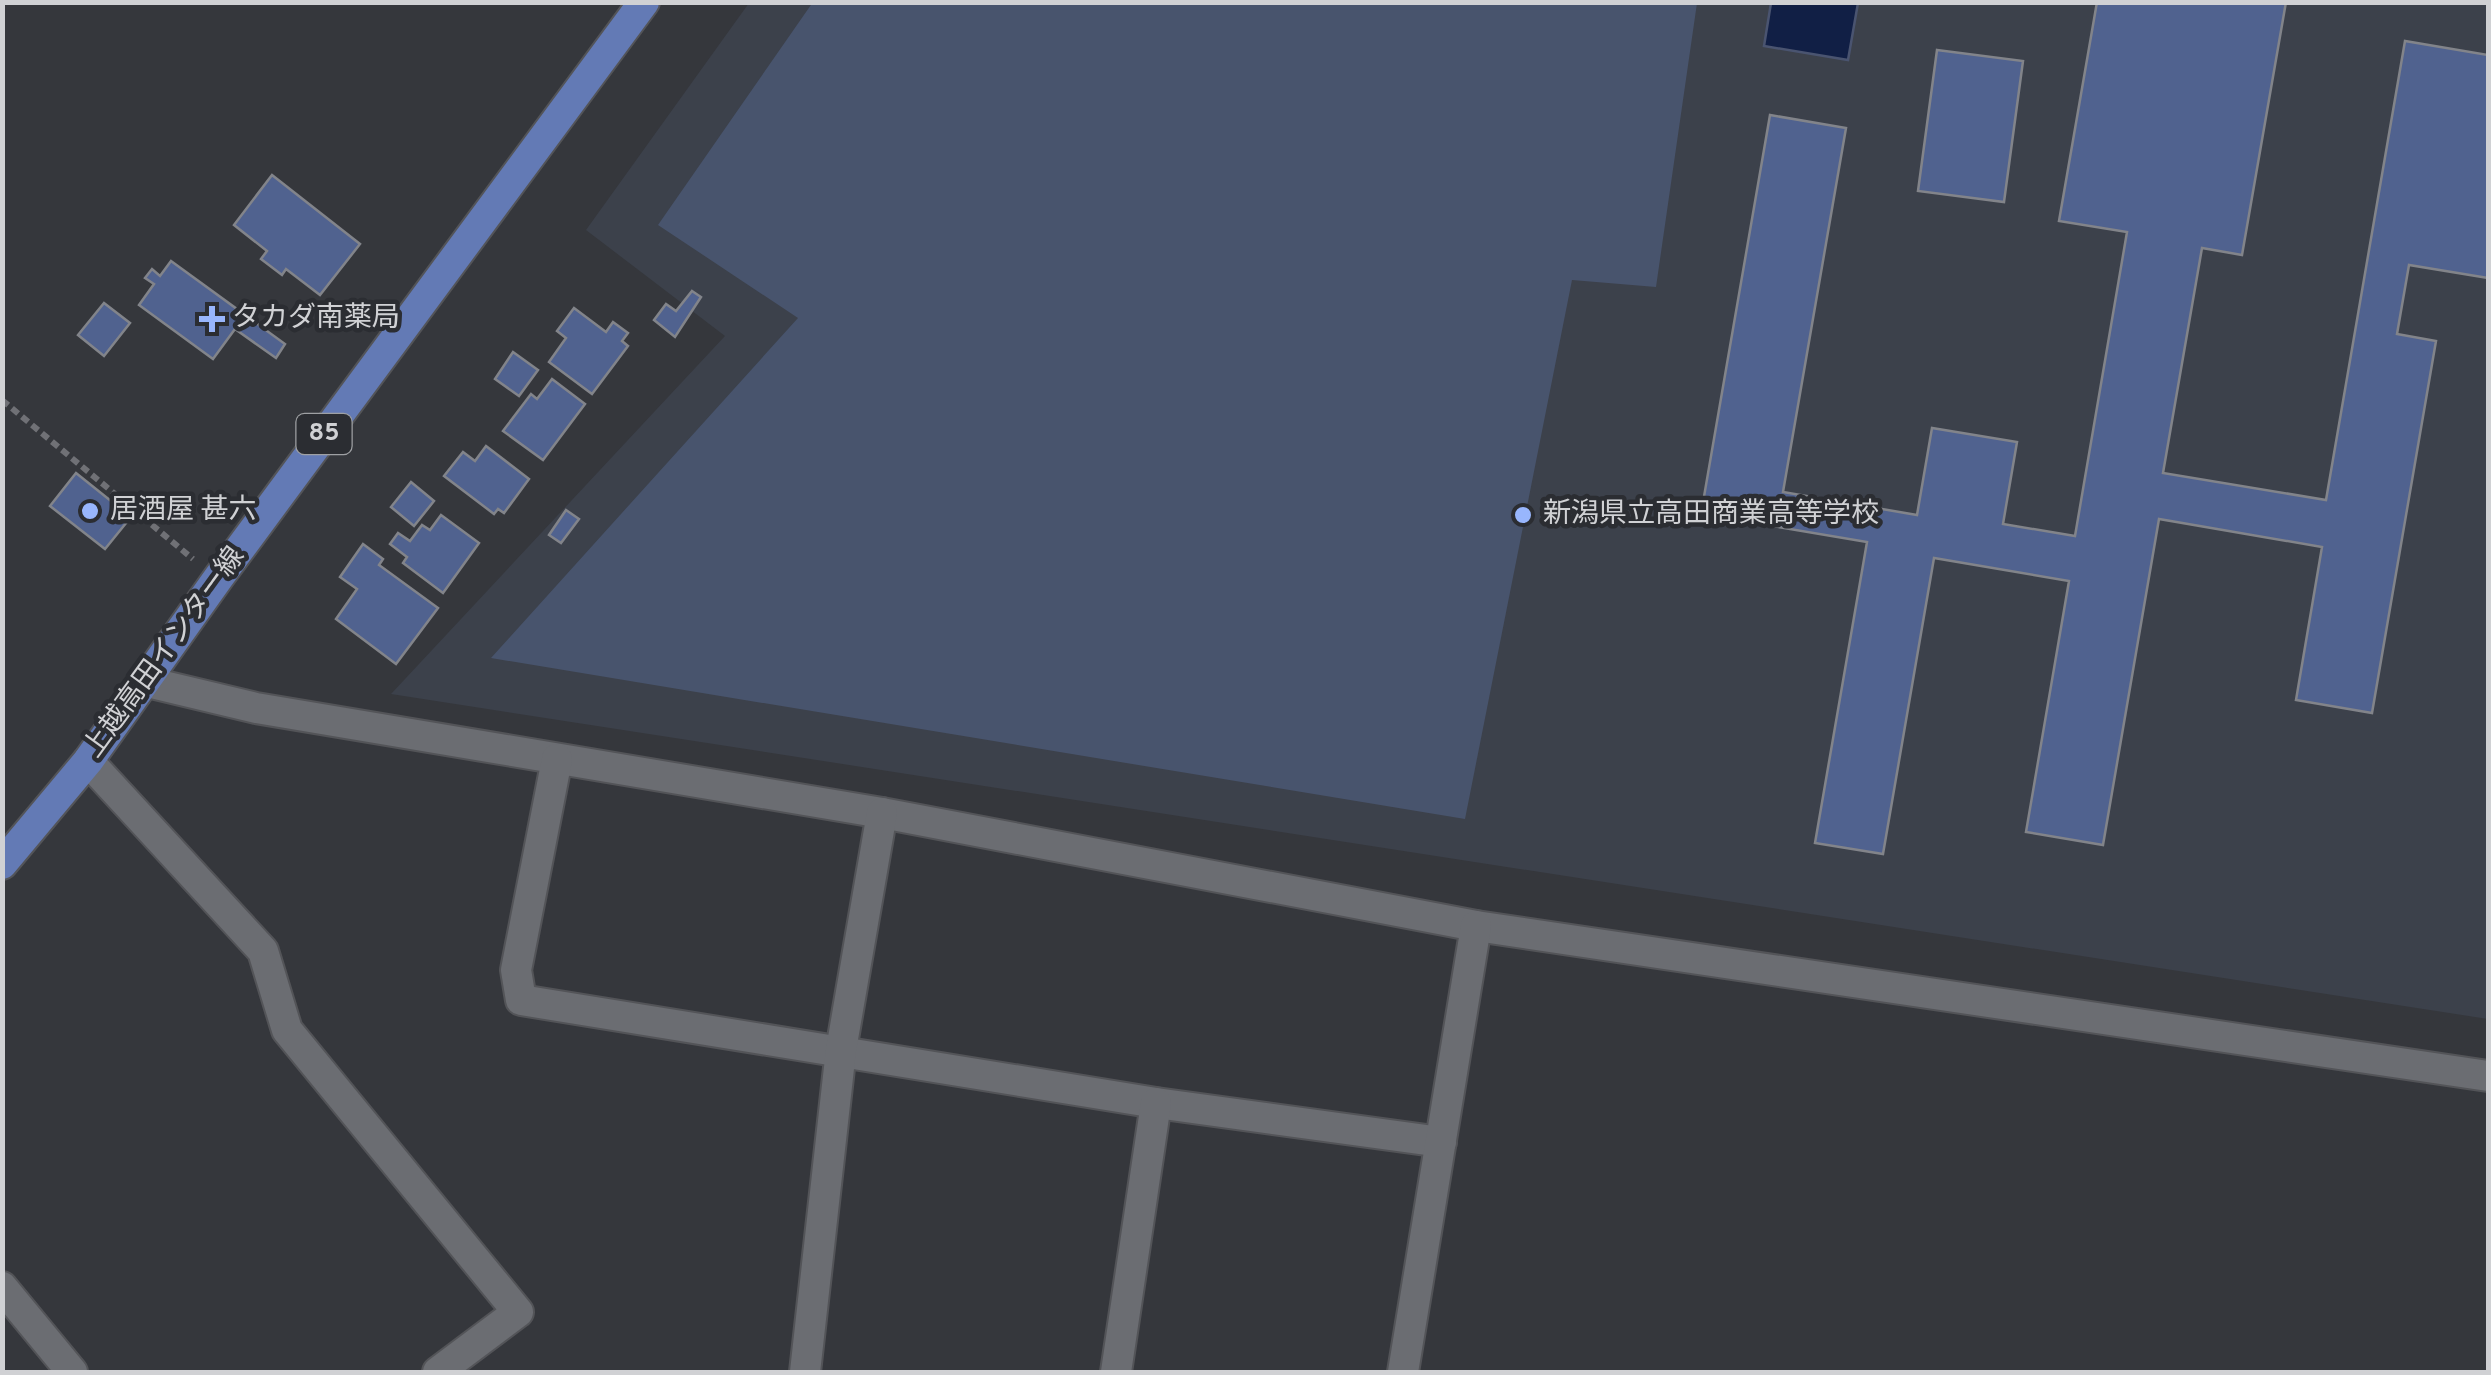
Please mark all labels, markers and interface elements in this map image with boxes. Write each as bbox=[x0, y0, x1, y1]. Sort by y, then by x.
place label: タカダ南薬局 bbox=[232, 301, 400, 337]
marker: タカダ南薬局 bbox=[201, 308, 223, 330]
road number: 85 bbox=[296, 414, 352, 454]
place label: 居酒屋 甚六 bbox=[110, 493, 257, 529]
place label: 新潟県立高田商業高等学校 bbox=[1543, 497, 1879, 533]
marker: 居酒屋 甚六 bbox=[79, 500, 101, 522]
marker: 新潟県立高田商業高等学校 bbox=[1512, 504, 1534, 526]
street label: 上越高田インター線 bbox=[76, 540, 254, 766]

